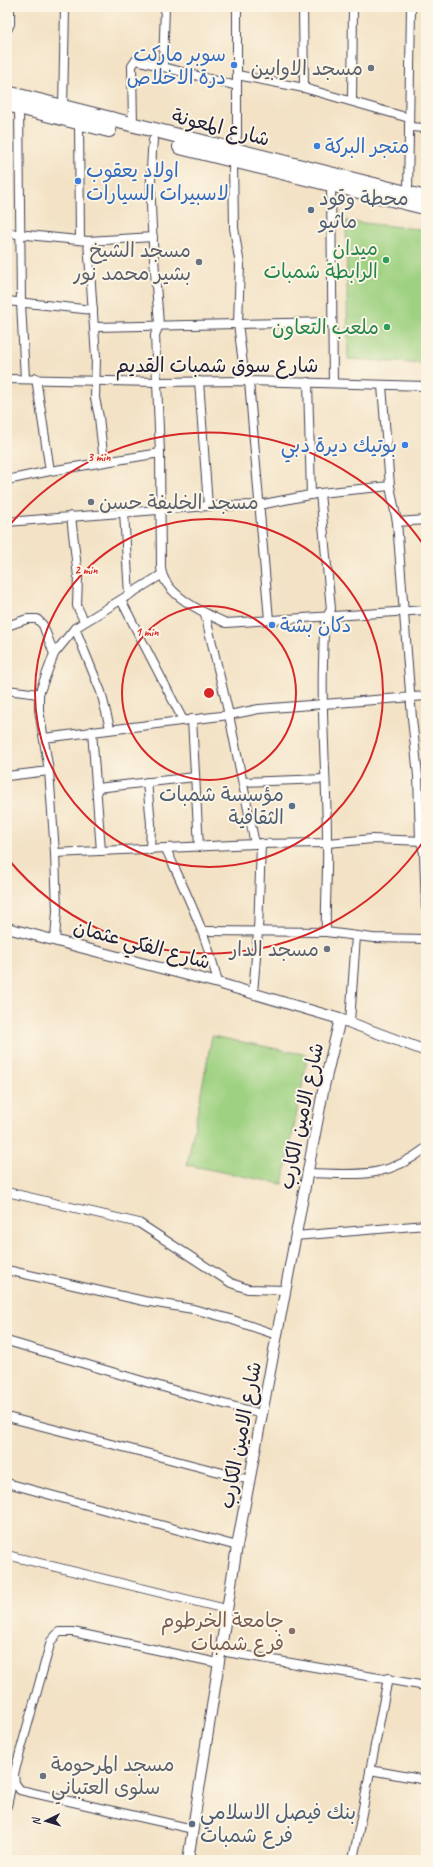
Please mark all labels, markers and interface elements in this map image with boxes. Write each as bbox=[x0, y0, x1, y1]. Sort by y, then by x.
place label: سوبر ماركت درة الاخلاص bbox=[127, 42, 226, 90]
place label: مسجد الاوابين bbox=[251, 56, 363, 81]
marker: سوبر ماركت درة الاخلاص bbox=[229, 60, 239, 70]
marker: مسجد الاوابين bbox=[366, 63, 376, 73]
street label: شارع المعونة bbox=[169, 103, 272, 153]
place label: متجر البركة bbox=[325, 134, 409, 159]
marker: متجر البركة bbox=[312, 141, 322, 151]
place label: اولاد يعقوب لاسبيرات السيارات bbox=[86, 158, 229, 206]
marker: اولاد يعقوب لاسبيرات السيارات bbox=[73, 176, 83, 186]
place label: محطة وقود ماثيو bbox=[317, 186, 409, 234]
marker: محطة وقود ماثيو bbox=[306, 205, 316, 215]
place label: ميدان الرابطة شمبات bbox=[263, 236, 378, 284]
place label: مسجد الشيخ بشير محمد نور bbox=[72, 238, 191, 286]
marker: ميدان الرابطة شمبات bbox=[381, 255, 391, 265]
marker: مسجد الشيخ بشير محمد نور bbox=[194, 257, 204, 267]
place label: ملعب التعاون bbox=[272, 315, 379, 340]
marker: ملعب التعاون bbox=[382, 322, 392, 332]
street label: شارع سوق شمبات القديم bbox=[116, 353, 318, 381]
place label: بوتيك ديرة دبي bbox=[281, 433, 397, 463]
marker: بوتيك ديرة دبي bbox=[400, 440, 410, 450]
text: 3 min bbox=[88, 449, 111, 465]
place label: مسجد الخليفة حسن bbox=[99, 490, 259, 515]
marker: مسجد الخليفة حسن bbox=[86, 497, 96, 507]
text: 2 min bbox=[75, 562, 98, 578]
place label: دكان بشة bbox=[280, 613, 351, 638]
marker: دكان بشة bbox=[267, 620, 277, 630]
text: 1 min bbox=[136, 624, 159, 640]
centre of rings bbox=[202, 686, 216, 700]
place label: مؤسسة شمبات الثقافية bbox=[159, 782, 284, 830]
marker: مؤسسة شمبات الثقافية bbox=[287, 801, 297, 811]
street label: شارع الفكي عثمان bbox=[69, 914, 213, 980]
place label: مسجد الدار bbox=[228, 937, 319, 962]
marker: مسجد الدار bbox=[322, 944, 332, 954]
street label: شارع الامين الكارب bbox=[274, 1040, 330, 1192]
street label: شارع الامين الكارب bbox=[214, 1359, 268, 1511]
place label: جامعة الخرطوم فرع شمبات bbox=[161, 1608, 284, 1657]
marker: جامعة الخرطوم فرع شمبات bbox=[287, 1626, 297, 1636]
place label: مسجد المرحومة سلوى العتباني bbox=[51, 1752, 174, 1805]
marker: مسجد المرحومة سلوى العتباني bbox=[38, 1771, 48, 1781]
place label: بنك فيصل الاسلامي فرع شمبات bbox=[200, 1800, 356, 1849]
north arrow bbox=[26, 1801, 66, 1841]
text: N bbox=[29, 1816, 43, 1826]
marker: بنك فيصل الاسلامي فرع شمبات bbox=[187, 1819, 197, 1829]

